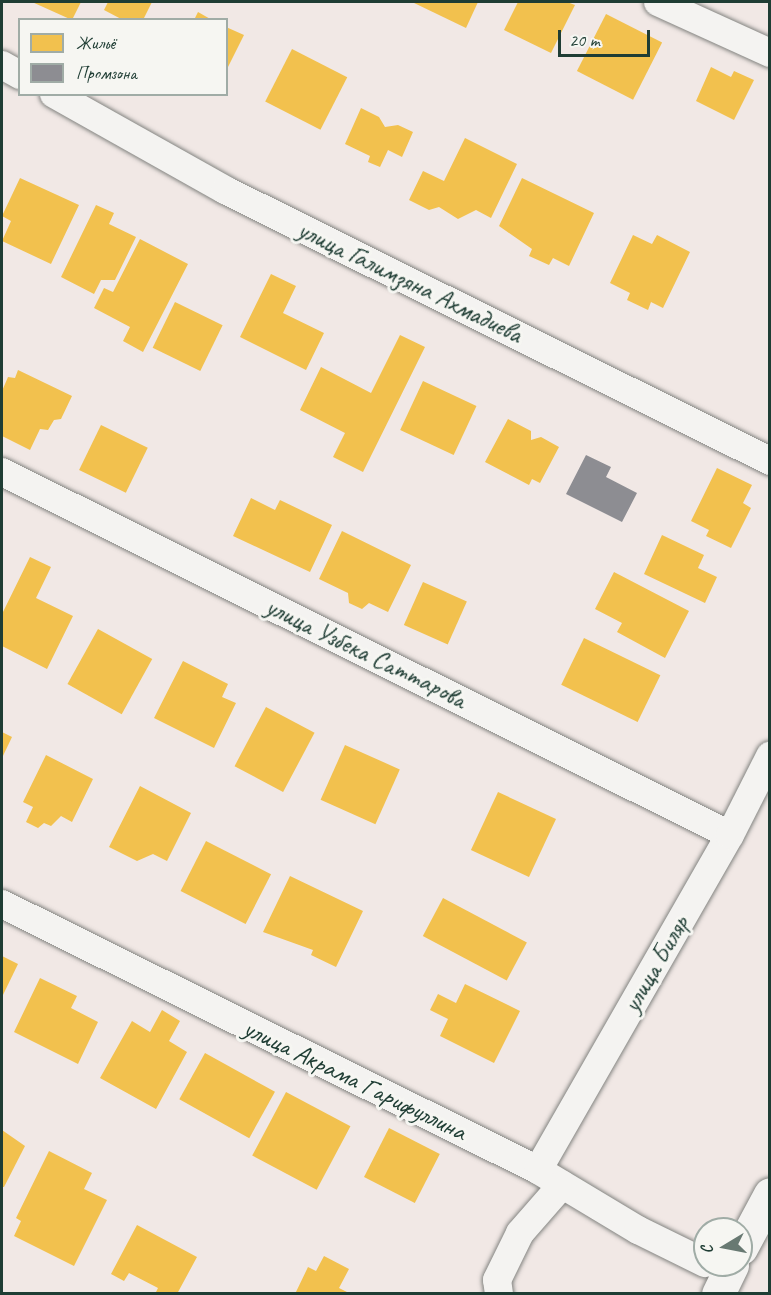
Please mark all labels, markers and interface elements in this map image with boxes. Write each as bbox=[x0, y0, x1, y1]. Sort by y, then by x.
legend bbox=[18, 18, 228, 96]
scale bar bbox=[561, 18, 652, 56]
text: 20 m bbox=[569, 29, 600, 51]
text: Жильё bbox=[76, 32, 115, 54]
text: Промзона bbox=[76, 62, 137, 84]
street label: улица Галимзяна Ахмадиева bbox=[290, 213, 530, 351]
street label: улица Узбека Саттарова bbox=[261, 591, 471, 715]
street label: улица Биляр bbox=[616, 910, 696, 1018]
street label: улица Акрама Гарифуллина bbox=[241, 1014, 469, 1146]
north arrow bbox=[693, 1217, 753, 1277]
text: С bbox=[697, 1244, 718, 1255]

